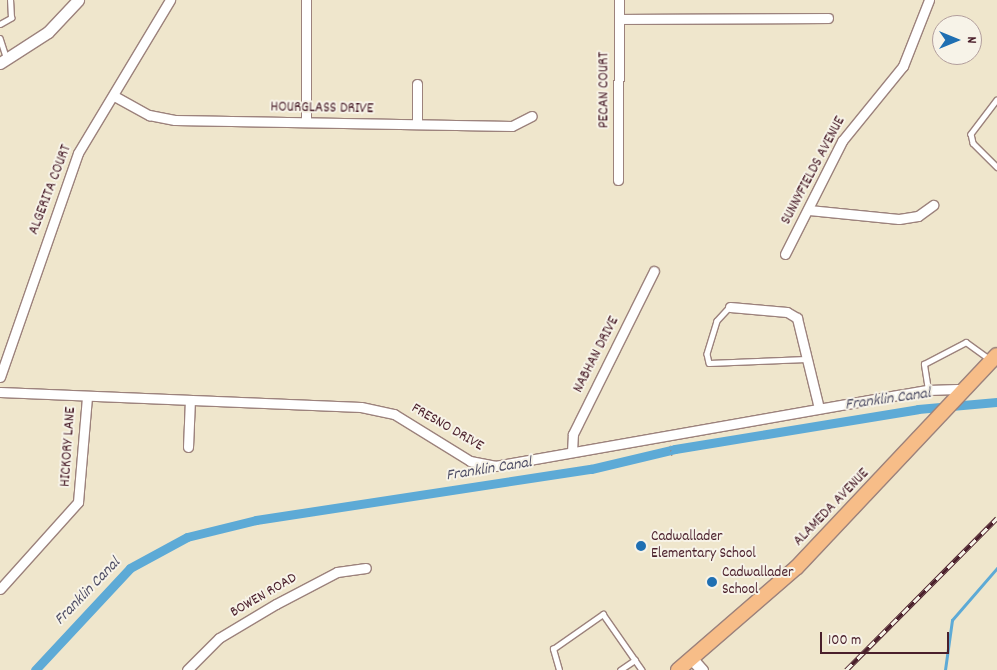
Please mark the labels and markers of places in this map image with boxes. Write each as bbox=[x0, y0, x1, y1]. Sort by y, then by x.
place label: Cadwallader Elementary School bbox=[651, 528, 756, 563]
marker: Cadwallader Elementary School bbox=[635, 540, 647, 552]
place label: Cadwallader School bbox=[722, 564, 794, 599]
marker: Cadwallader School bbox=[706, 576, 718, 588]

